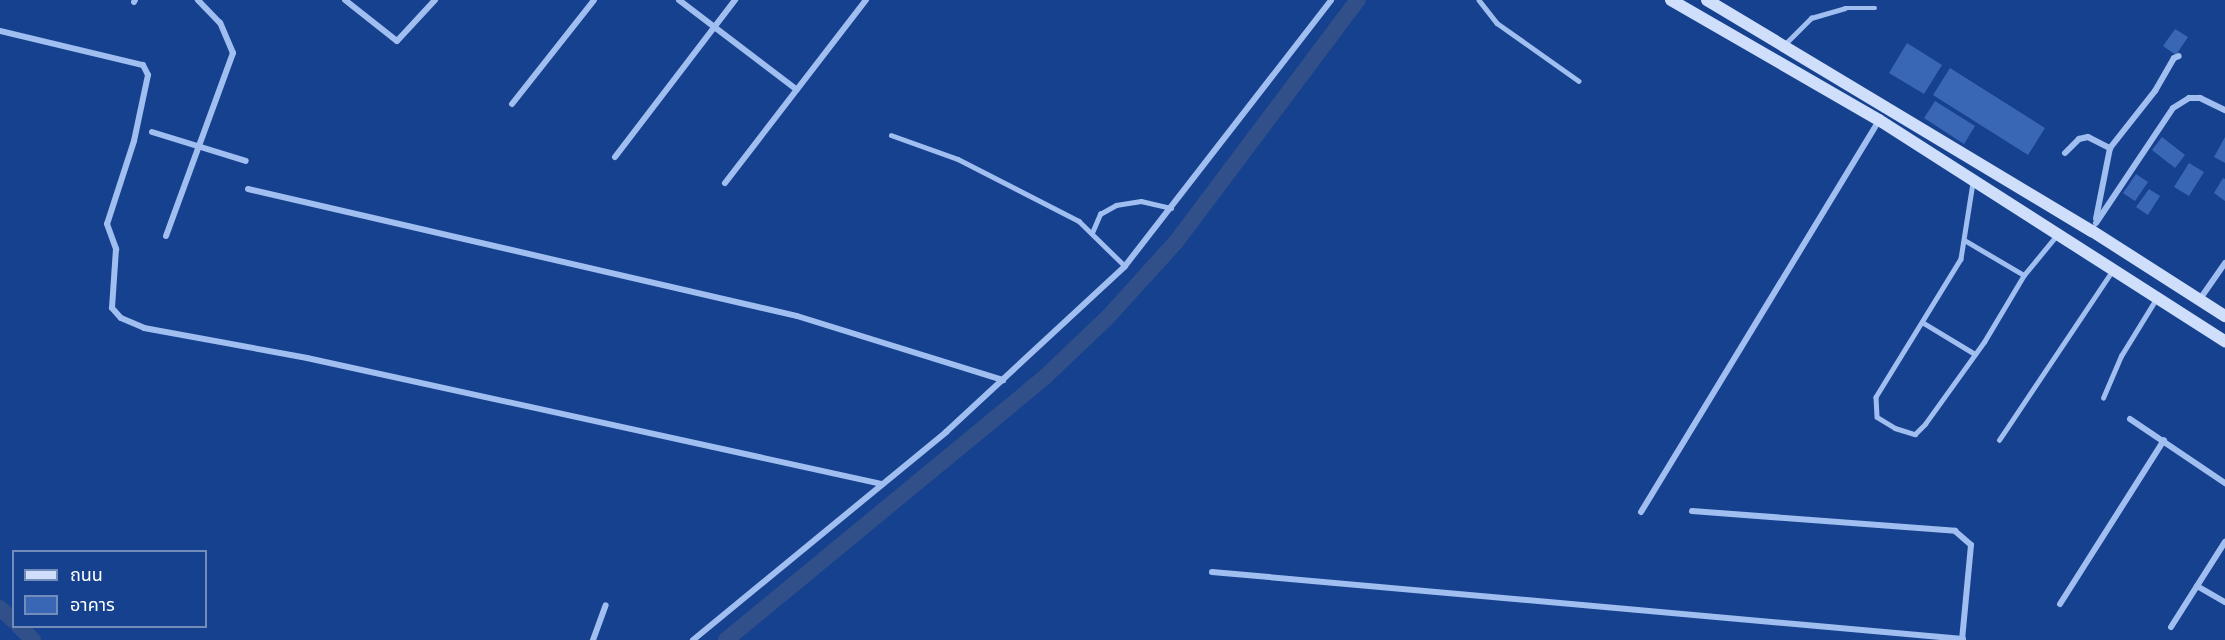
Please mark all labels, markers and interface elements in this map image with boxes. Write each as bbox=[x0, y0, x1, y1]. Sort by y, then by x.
legend bbox=[12, 550, 207, 628]
text: ถนน bbox=[70, 563, 103, 587]
text: อาคาร bbox=[70, 593, 115, 617]

